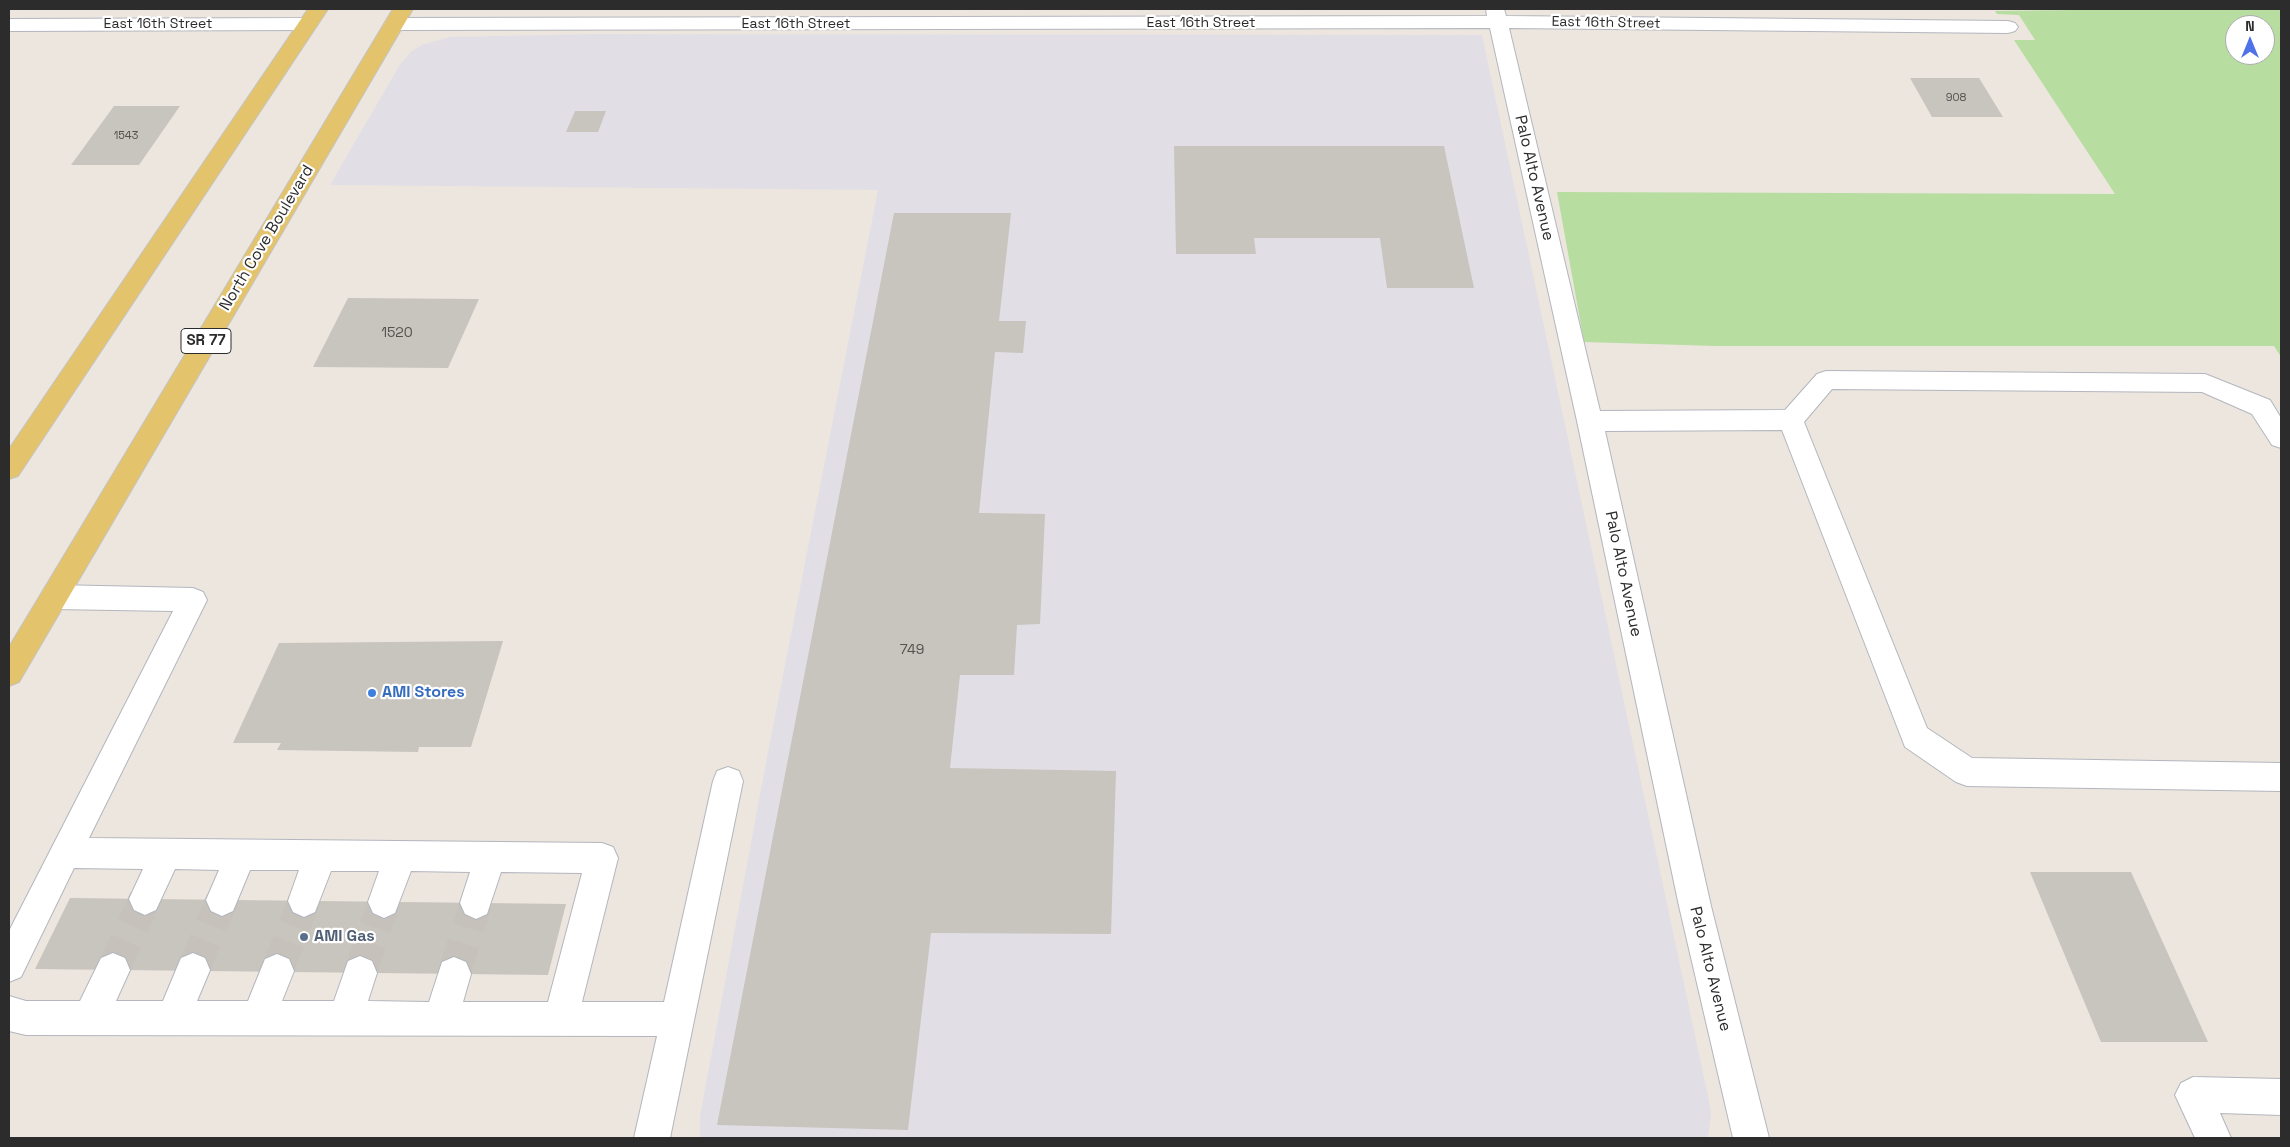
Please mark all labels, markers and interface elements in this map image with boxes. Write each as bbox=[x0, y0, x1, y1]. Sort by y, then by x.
street label: East 16th Street bbox=[1551, 14, 1661, 32]
street label: East 16th Street bbox=[1147, 15, 1255, 31]
north arrow bbox=[2225, 15, 2275, 65]
street label: East 16th Street bbox=[104, 16, 212, 32]
street label: East 16th Street bbox=[742, 16, 850, 32]
text: N bbox=[2245, 17, 2255, 35]
house number: 908 bbox=[1946, 91, 1966, 105]
street label: Palo Alto Avenue bbox=[1510, 113, 1558, 243]
house number: 1543 bbox=[114, 129, 138, 143]
street label: North Cove Boulevard bbox=[216, 162, 318, 314]
house number: 1520 bbox=[381, 325, 413, 341]
road number: SR 77 bbox=[181, 328, 231, 354]
street label: Palo Alto Avenue bbox=[1600, 509, 1646, 639]
house number: 749 bbox=[900, 642, 924, 658]
place label: AMI Stores bbox=[382, 683, 465, 703]
marker: AMI Stores bbox=[366, 687, 378, 699]
street label: Palo Alto Avenue bbox=[1685, 905, 1735, 1033]
place label: AMI Gas bbox=[314, 927, 375, 947]
marker: AMI Gas bbox=[298, 931, 310, 943]

